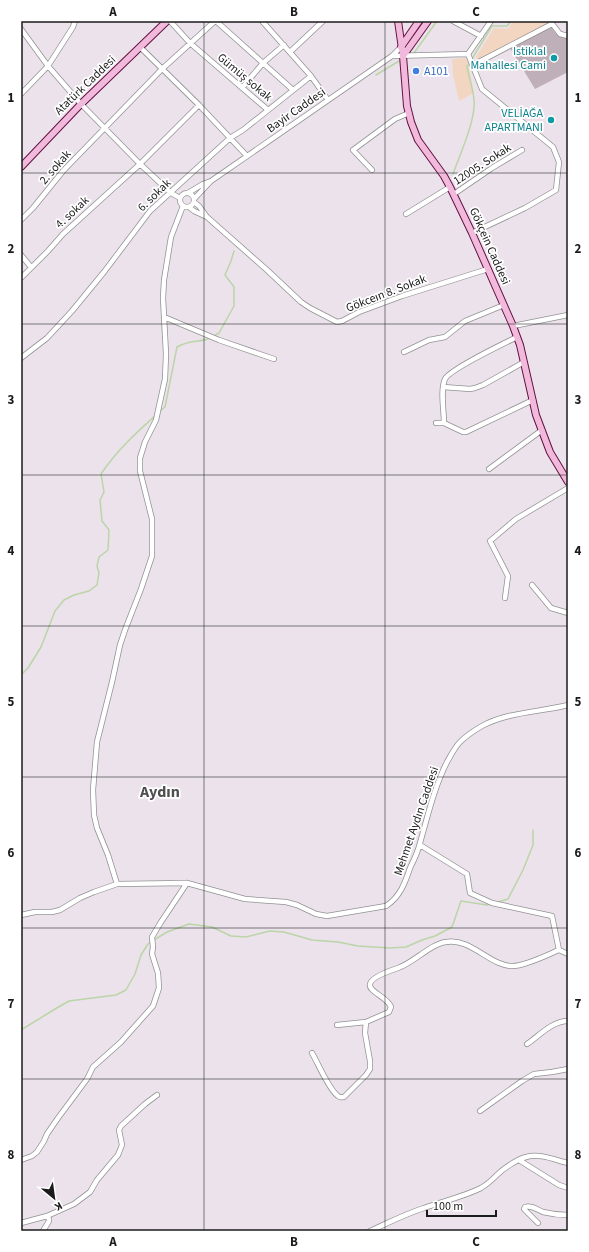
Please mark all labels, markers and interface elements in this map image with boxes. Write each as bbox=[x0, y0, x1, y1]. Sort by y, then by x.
text: A bbox=[108, 3, 117, 21]
text: B bbox=[290, 3, 298, 21]
text: C bbox=[472, 3, 480, 21]
place label: Istiklal Mahallesi Cami bbox=[470, 43, 546, 74]
street label: Gümüş sokak bbox=[213, 49, 276, 106]
street label: Atatürk Caddesi bbox=[51, 52, 120, 119]
marker: Istiklal Mahallesi Cami bbox=[549, 53, 559, 63]
place label: A101 bbox=[424, 63, 448, 80]
marker: A101 bbox=[411, 66, 421, 76]
street label: Bayir Caddesi bbox=[263, 84, 329, 137]
text: 1 bbox=[8, 89, 15, 107]
text: 1 bbox=[575, 89, 582, 107]
place label: VELİAĞA APARTMANI bbox=[484, 105, 543, 136]
marker: VELİAĞA APARTMANI bbox=[546, 115, 556, 125]
street label: 12005. Sokak bbox=[450, 139, 515, 190]
street label: 2. sokak bbox=[36, 146, 75, 188]
street label: 6. sokak bbox=[134, 175, 175, 216]
street label: 4. sokak bbox=[52, 192, 93, 232]
street label: Gökçein Caddesi bbox=[465, 205, 514, 288]
text: 2 bbox=[8, 240, 15, 258]
text: 2 bbox=[575, 240, 582, 258]
street label: Gökceın 8. Sokak bbox=[344, 270, 429, 317]
text: 3 bbox=[8, 391, 15, 409]
text: 3 bbox=[575, 391, 582, 409]
text: 4 bbox=[8, 542, 15, 560]
text: 4 bbox=[575, 542, 582, 560]
text: 5 bbox=[8, 693, 15, 711]
text: 5 bbox=[575, 693, 582, 711]
street label: Mehmet Aydın Caddesi bbox=[390, 764, 443, 878]
district label: Aydın bbox=[139, 781, 180, 803]
text: 6 bbox=[8, 844, 15, 862]
text: 6 bbox=[575, 844, 582, 862]
text: 7 bbox=[8, 995, 15, 1013]
text: 7 bbox=[575, 995, 582, 1013]
text: 8 bbox=[8, 1146, 15, 1164]
text: 8 bbox=[575, 1146, 582, 1164]
north arrow bbox=[34, 1178, 74, 1218]
scale bar bbox=[427, 1192, 496, 1218]
text: K bbox=[52, 1198, 65, 1215]
text: 100 m bbox=[433, 1198, 463, 1215]
text: A bbox=[108, 1233, 117, 1251]
text: B bbox=[290, 1233, 298, 1251]
text: C bbox=[472, 1233, 480, 1251]

